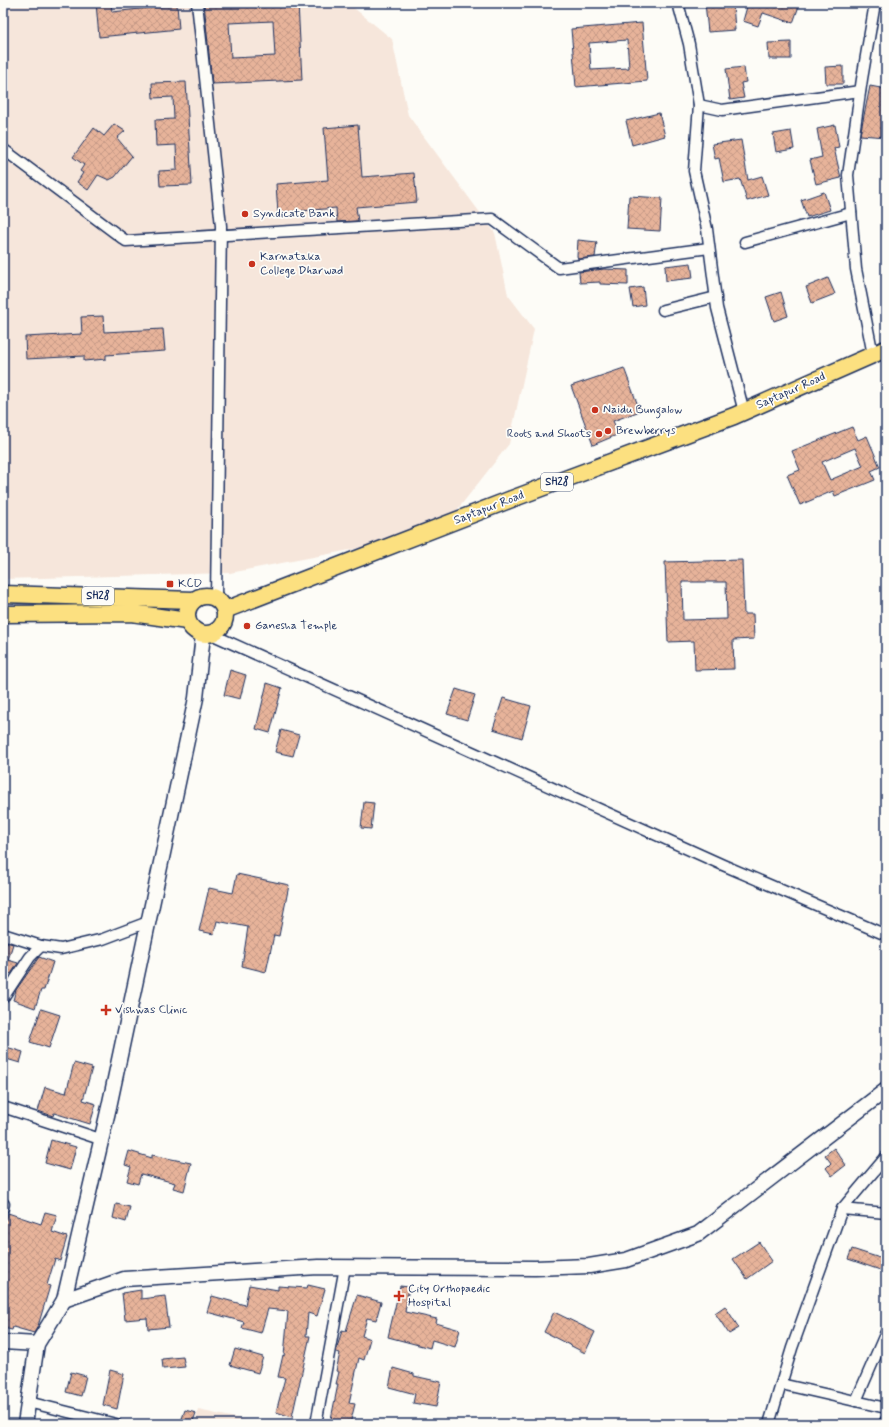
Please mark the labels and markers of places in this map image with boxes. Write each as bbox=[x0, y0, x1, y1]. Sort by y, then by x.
place label: Syndicate Bank bbox=[253, 206, 335, 222]
marker: Syndicate Bank bbox=[240, 209, 250, 219]
place label: Karnataka College Dharwad bbox=[260, 249, 343, 279]
marker: Karnataka College Dharwad bbox=[247, 259, 257, 269]
place label: Naidu Bungalow bbox=[603, 402, 682, 419]
marker: Naidu Bungalow bbox=[590, 405, 600, 415]
place label: Brewberrys bbox=[616, 423, 676, 439]
place label: Roots and Shoots bbox=[507, 426, 591, 442]
marker: Brewberrys bbox=[603, 426, 613, 436]
marker: Roots and Shoots bbox=[594, 429, 604, 439]
place label: KCD bbox=[178, 576, 202, 592]
marker: KCD bbox=[165, 579, 175, 589]
place label: Ganesha Temple bbox=[255, 618, 338, 634]
marker: Ganesha Temple bbox=[242, 621, 252, 631]
place label: Vishwas Clinic bbox=[115, 1002, 188, 1018]
marker: Vishwas Clinic bbox=[100, 1004, 112, 1016]
place label: City Orthopaedic Hospital bbox=[408, 1281, 490, 1311]
marker: City Orthopaedic Hospital bbox=[393, 1290, 405, 1302]

